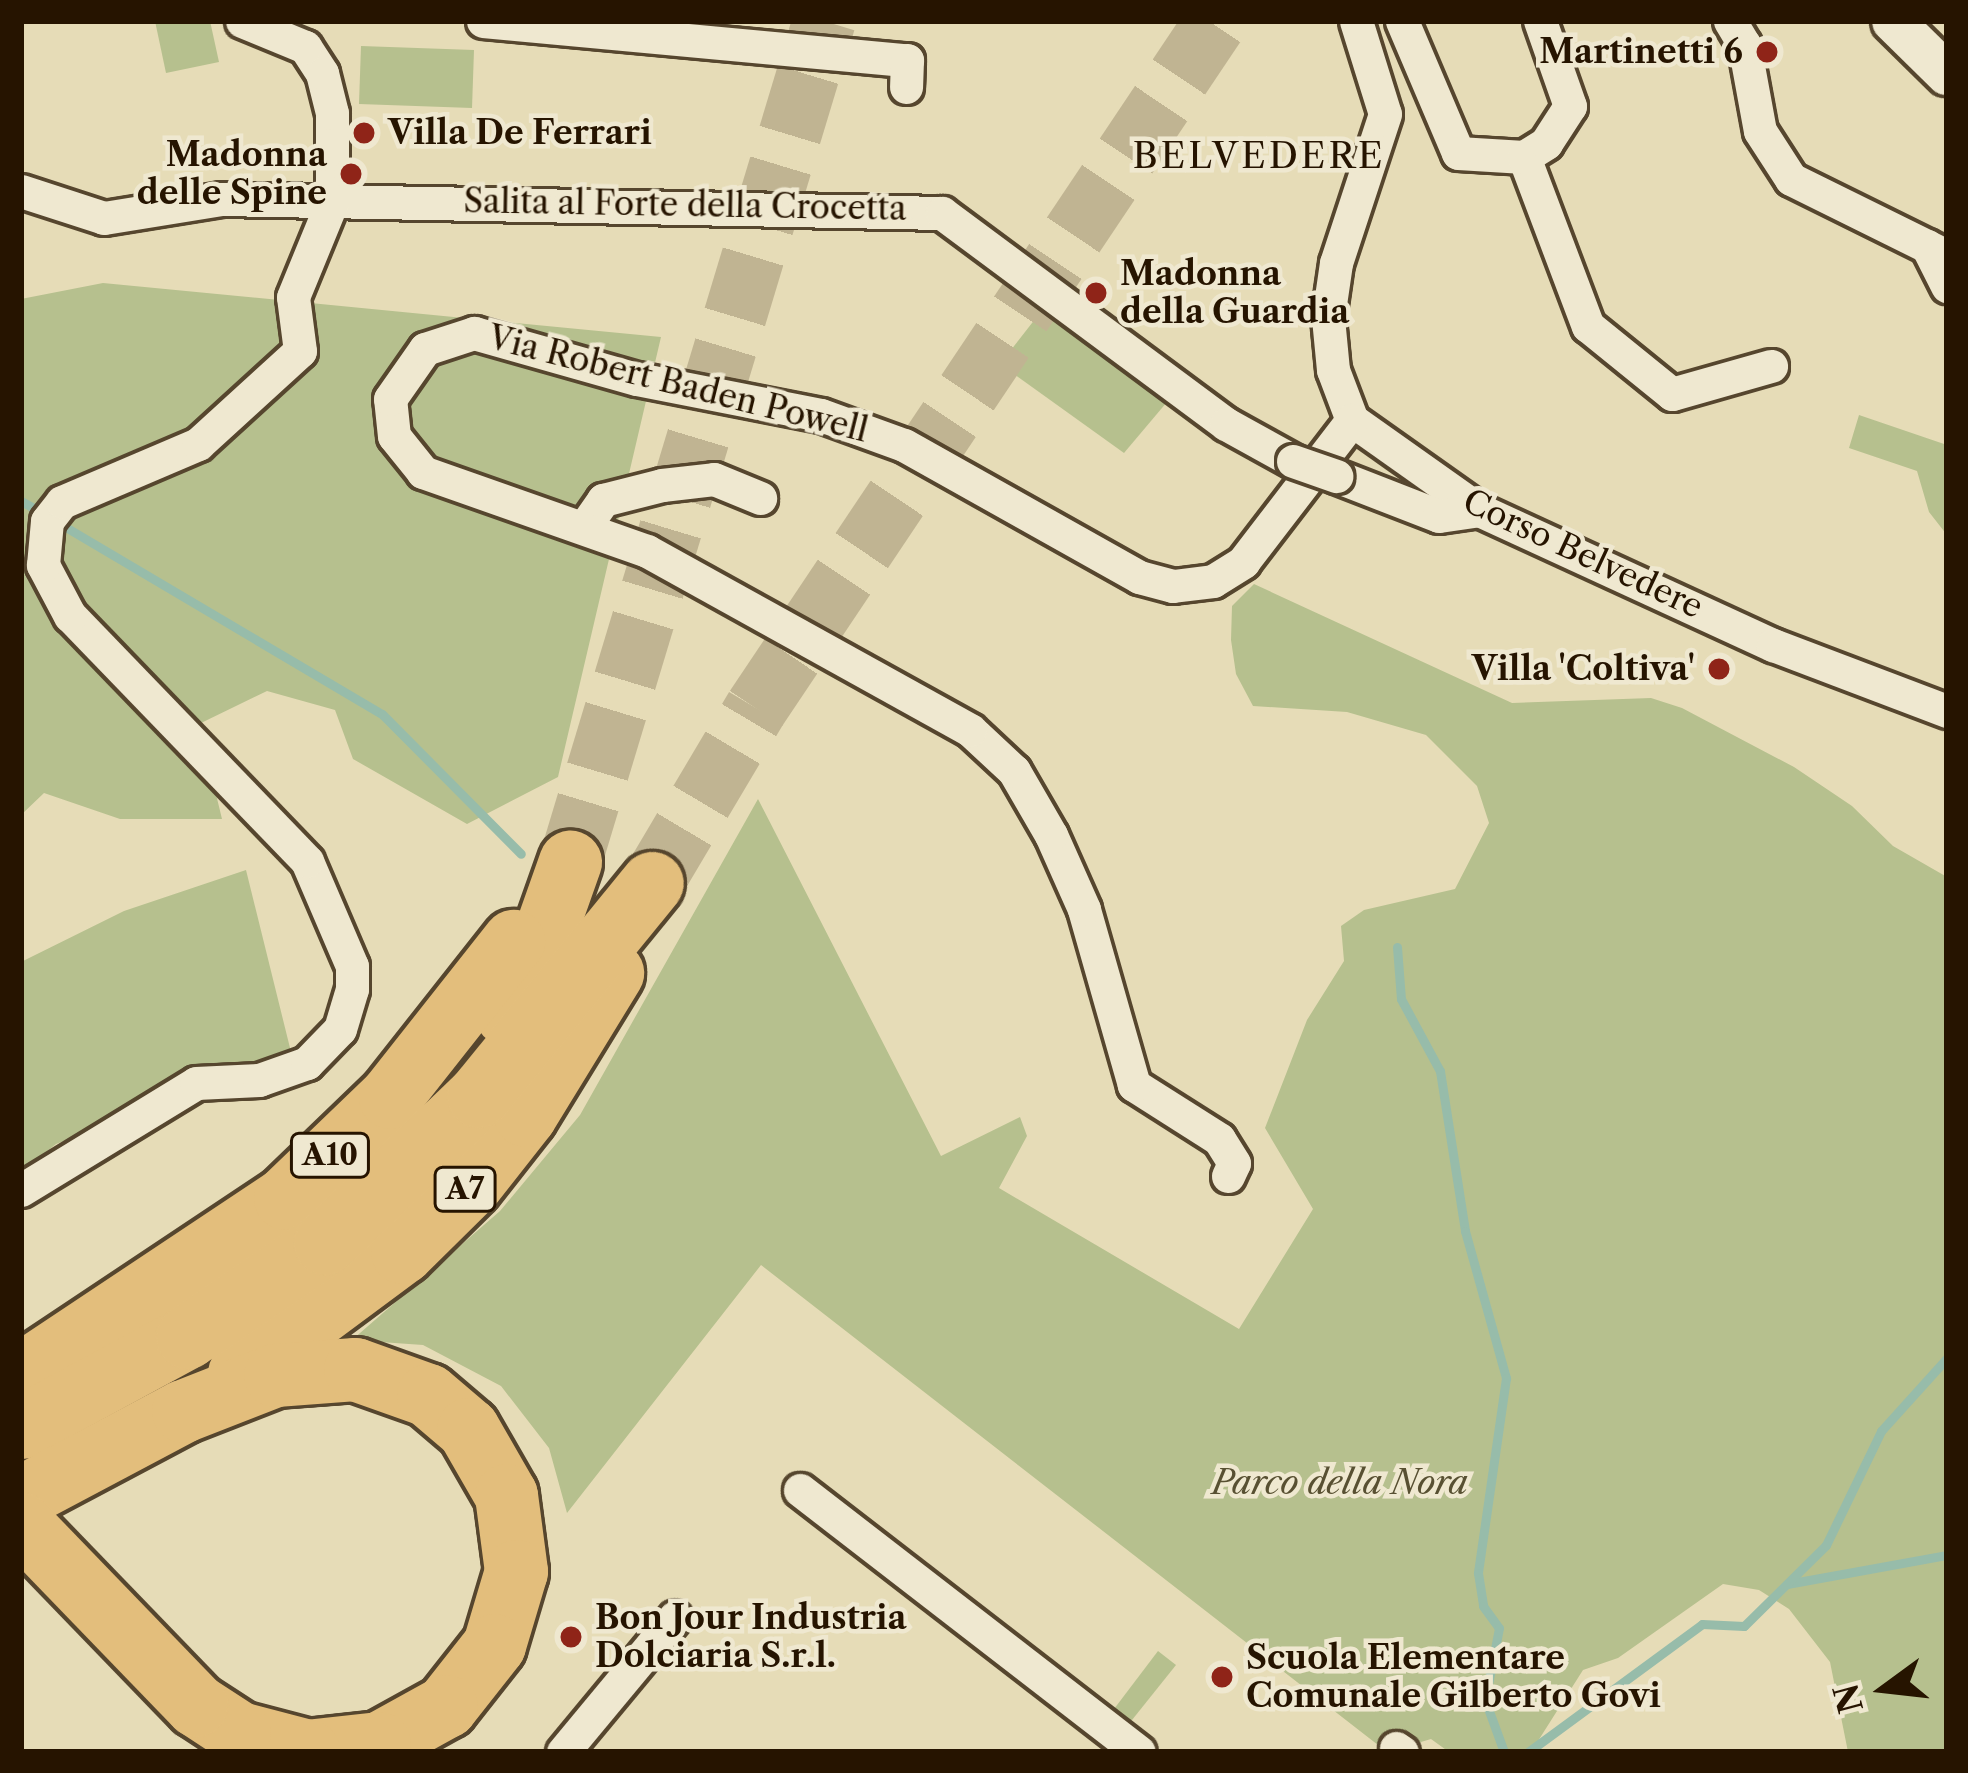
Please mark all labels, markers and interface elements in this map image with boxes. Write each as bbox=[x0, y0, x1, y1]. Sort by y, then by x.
place label: Martinetti 6 bbox=[1539, 32, 1743, 72]
marker: Martinetti 6 bbox=[1754, 39, 1780, 65]
place label: Villa De Ferrari bbox=[388, 113, 652, 153]
marker: Villa De Ferrari bbox=[351, 120, 377, 146]
district label: BELVEDERE bbox=[1132, 134, 1386, 178]
place label: Madonna delle Spine bbox=[137, 135, 327, 213]
marker: Madonna delle Spine bbox=[338, 161, 364, 187]
street label: Salita al Forte della Crocetta bbox=[463, 181, 907, 229]
place label: Madonna della Guardia bbox=[1120, 254, 1350, 332]
marker: Madonna della Guardia bbox=[1083, 280, 1109, 306]
street label: Via Robert Baden Powell bbox=[484, 318, 872, 450]
street label: Corso Belvedere bbox=[1457, 481, 1709, 627]
place label: Villa 'Coltiva' bbox=[1471, 649, 1695, 689]
marker: Villa 'Coltiva' bbox=[1706, 656, 1732, 682]
road number: A10 bbox=[288, 1131, 372, 1179]
road number: A7 bbox=[432, 1165, 498, 1213]
park label: Parco della Nora bbox=[1212, 1463, 1468, 1503]
place label: Bon Jour Industria Dolciaria S.r.l. bbox=[595, 1598, 907, 1676]
marker: Bon Jour Industria Dolciaria S.r.l. bbox=[558, 1624, 584, 1650]
north arrow bbox=[1824, 1629, 1944, 1749]
place label: Scuola Elementare Comunale Gilberto Govi bbox=[1246, 1638, 1661, 1716]
marker: Scuola Elementare Comunale Gilberto Govi bbox=[1209, 1664, 1235, 1690]
text: N bbox=[1825, 1679, 1872, 1718]

